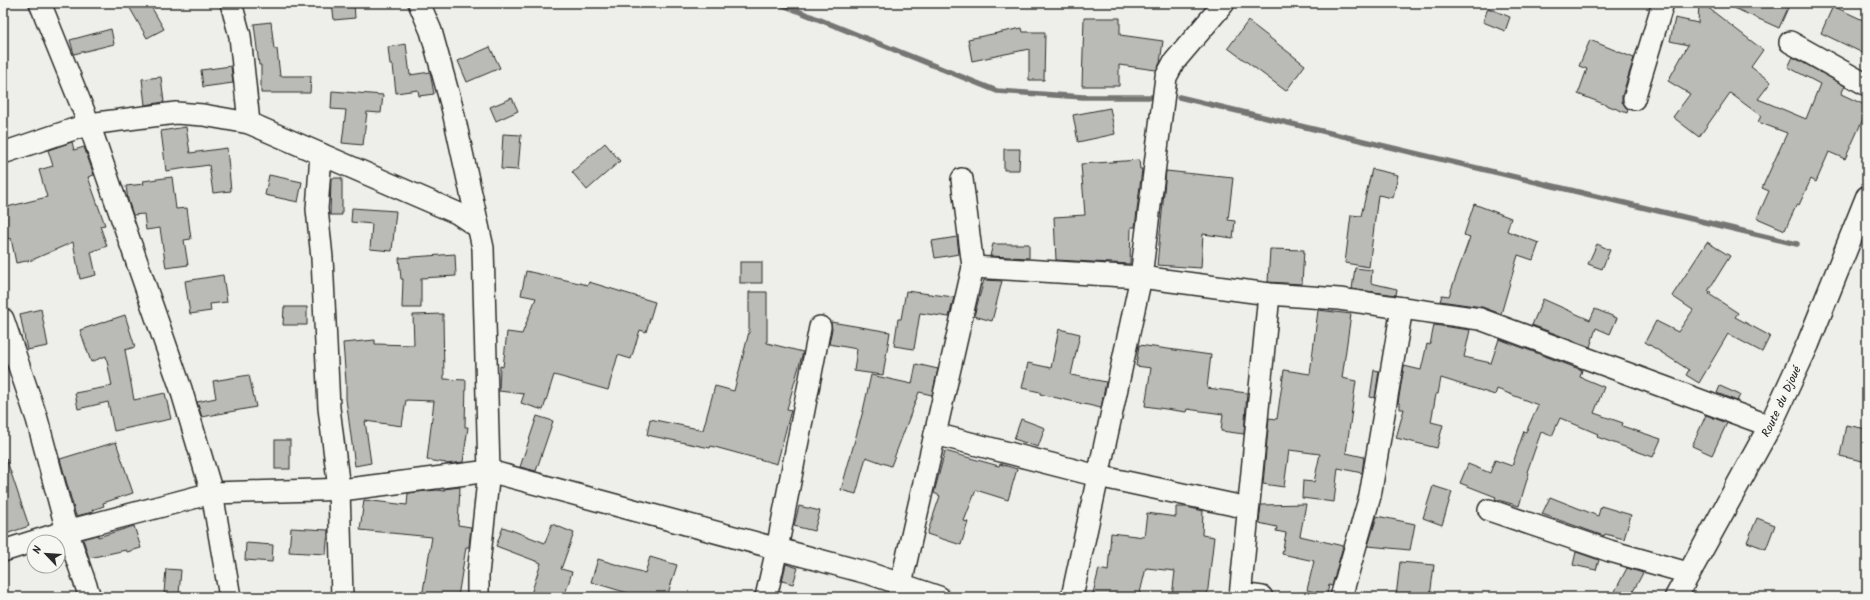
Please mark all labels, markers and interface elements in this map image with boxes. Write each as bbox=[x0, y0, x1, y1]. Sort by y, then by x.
street label: Route du Djoué bbox=[1757, 362, 1807, 441]
north arrow bbox=[26, 534, 66, 574]
text: N bbox=[28, 543, 47, 557]

